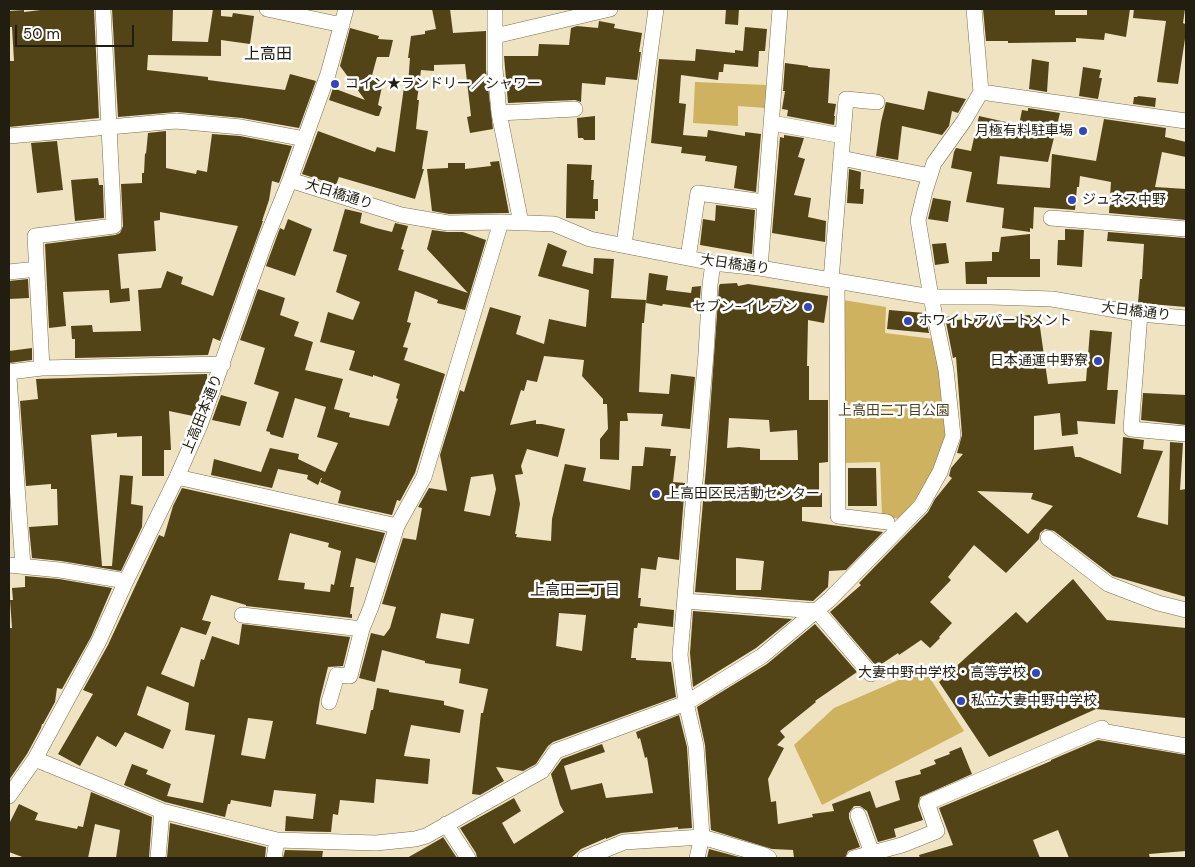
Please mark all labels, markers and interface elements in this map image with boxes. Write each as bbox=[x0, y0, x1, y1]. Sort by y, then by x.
scale bar bbox=[18, 15, 136, 47]
text: 50 m bbox=[23, 24, 60, 44]
district label: 上高田 bbox=[244, 45, 292, 65]
place label: コイン★ランドリー／シャワー bbox=[345, 76, 541, 92]
marker: コイン★ランドリー／シャワー bbox=[329, 78, 341, 90]
place label: 月極有料駐車場 bbox=[975, 123, 1073, 139]
marker: 月極有料駐車場 bbox=[1077, 125, 1089, 137]
street label: 大日橋通り bbox=[303, 177, 375, 213]
place label: ジュネス中野 bbox=[1082, 192, 1166, 208]
marker: ジュネス中野 bbox=[1066, 194, 1078, 206]
street label: 大日橋通り bbox=[699, 252, 771, 278]
place label: セブン-イレブン bbox=[692, 299, 798, 315]
street label: 大日橋通り bbox=[1100, 299, 1172, 325]
marker: セブン-イレブン bbox=[802, 301, 814, 313]
place label: ホワイトアパートメント bbox=[918, 313, 1072, 329]
marker: ホワイトアパートメント bbox=[902, 315, 914, 327]
place label: 日本通運中野寮 bbox=[990, 353, 1088, 369]
marker: 日本通運中野寮 bbox=[1092, 355, 1104, 367]
street label: 上高田本通り bbox=[179, 372, 227, 456]
park label: 上高田二丁目公園 bbox=[838, 403, 950, 419]
place label: 上高田区民活動センター bbox=[666, 486, 820, 502]
marker: 上高田区民活動センター bbox=[650, 488, 662, 500]
district label: 上高田二丁目 bbox=[530, 582, 620, 600]
place label: 大妻中野中学校・高等学校 bbox=[858, 665, 1026, 681]
marker: 大妻中野中学校・高等学校 bbox=[1030, 667, 1042, 679]
place label: 私立大妻中野中学校 bbox=[971, 693, 1097, 709]
marker: 私立大妻中野中学校 bbox=[955, 695, 967, 707]

